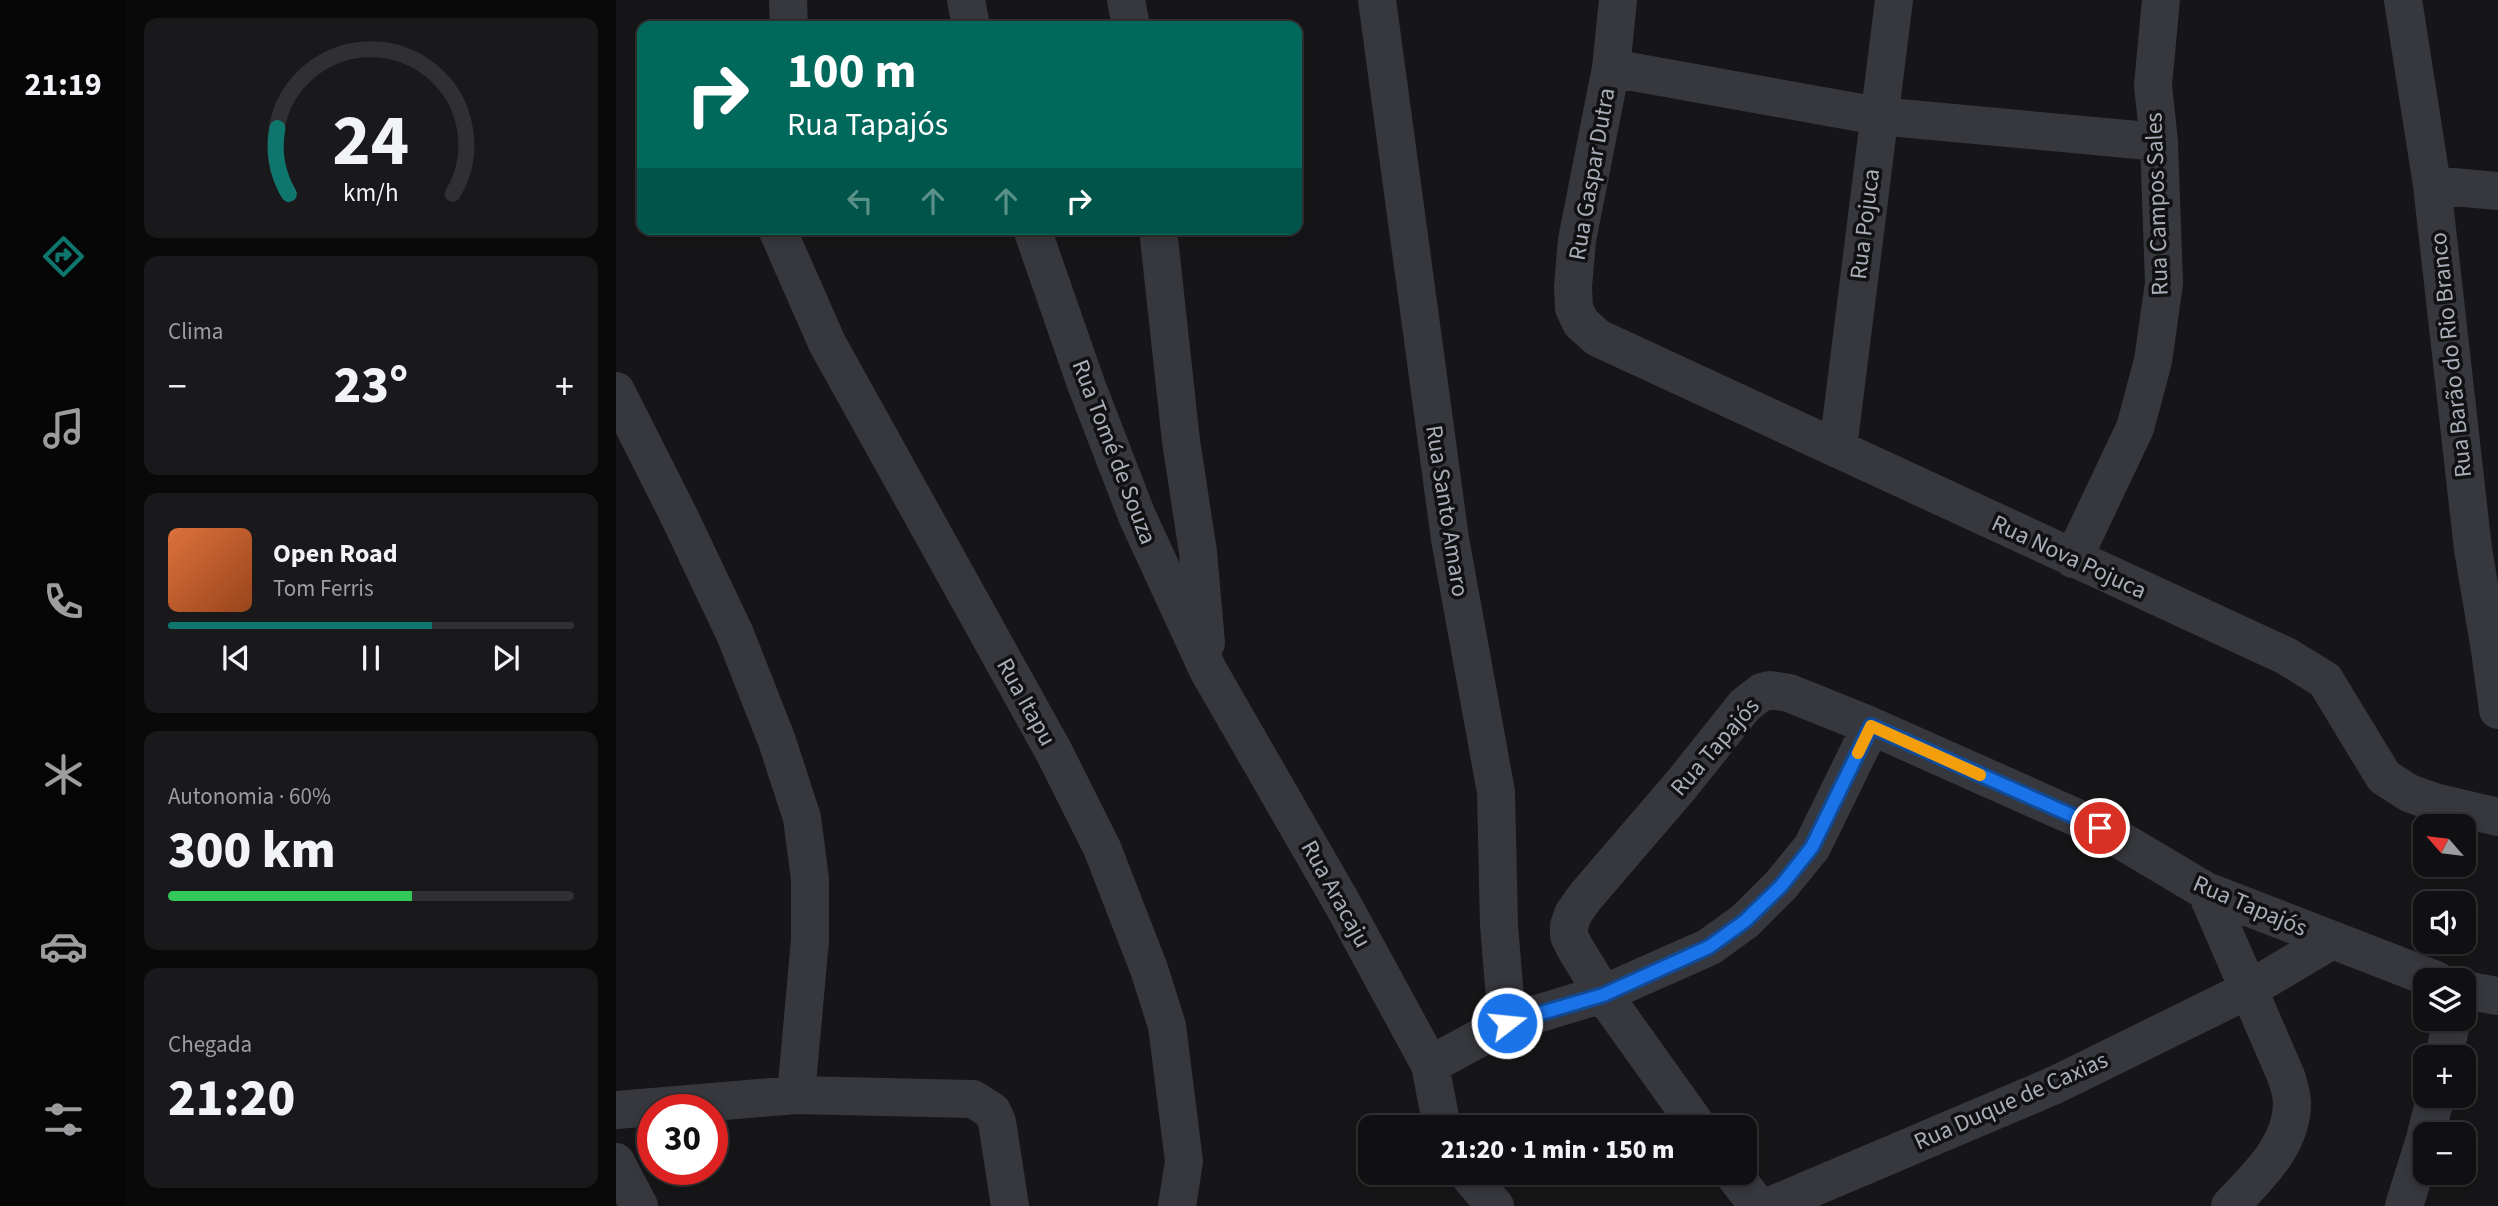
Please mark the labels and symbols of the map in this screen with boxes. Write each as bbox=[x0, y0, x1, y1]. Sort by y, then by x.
street label: Rua Gaspar Dutra bbox=[1560, 85, 1624, 263]
street label: Rua Campos Sales bbox=[2136, 112, 2178, 296]
street label: Rua Pojuca bbox=[1841, 167, 1889, 281]
street label: Rua Barão do Rio Branco bbox=[2421, 231, 2481, 479]
street label: Rua Tomé de Souza bbox=[1063, 355, 1165, 549]
street label: Rua Santo Amaro bbox=[1416, 423, 1478, 599]
street label: Rua Nova Pojuca bbox=[1986, 506, 2152, 608]
street label: Rua Itapu bbox=[987, 652, 1065, 752]
street label: Rua Tapajós bbox=[1662, 690, 1768, 804]
pin bbox=[2070, 798, 2130, 858]
north arrow bbox=[2413, 814, 2476, 877]
street label: Rua Aracaju bbox=[1292, 834, 1380, 954]
street label: Rua Tapajós bbox=[2188, 866, 2312, 946]
position arrow bbox=[1470, 986, 1544, 1060]
street label: Rua Duque de Caxias bbox=[1908, 1042, 2114, 1160]
speed limit sign: 30 bbox=[637, 1094, 728, 1185]

